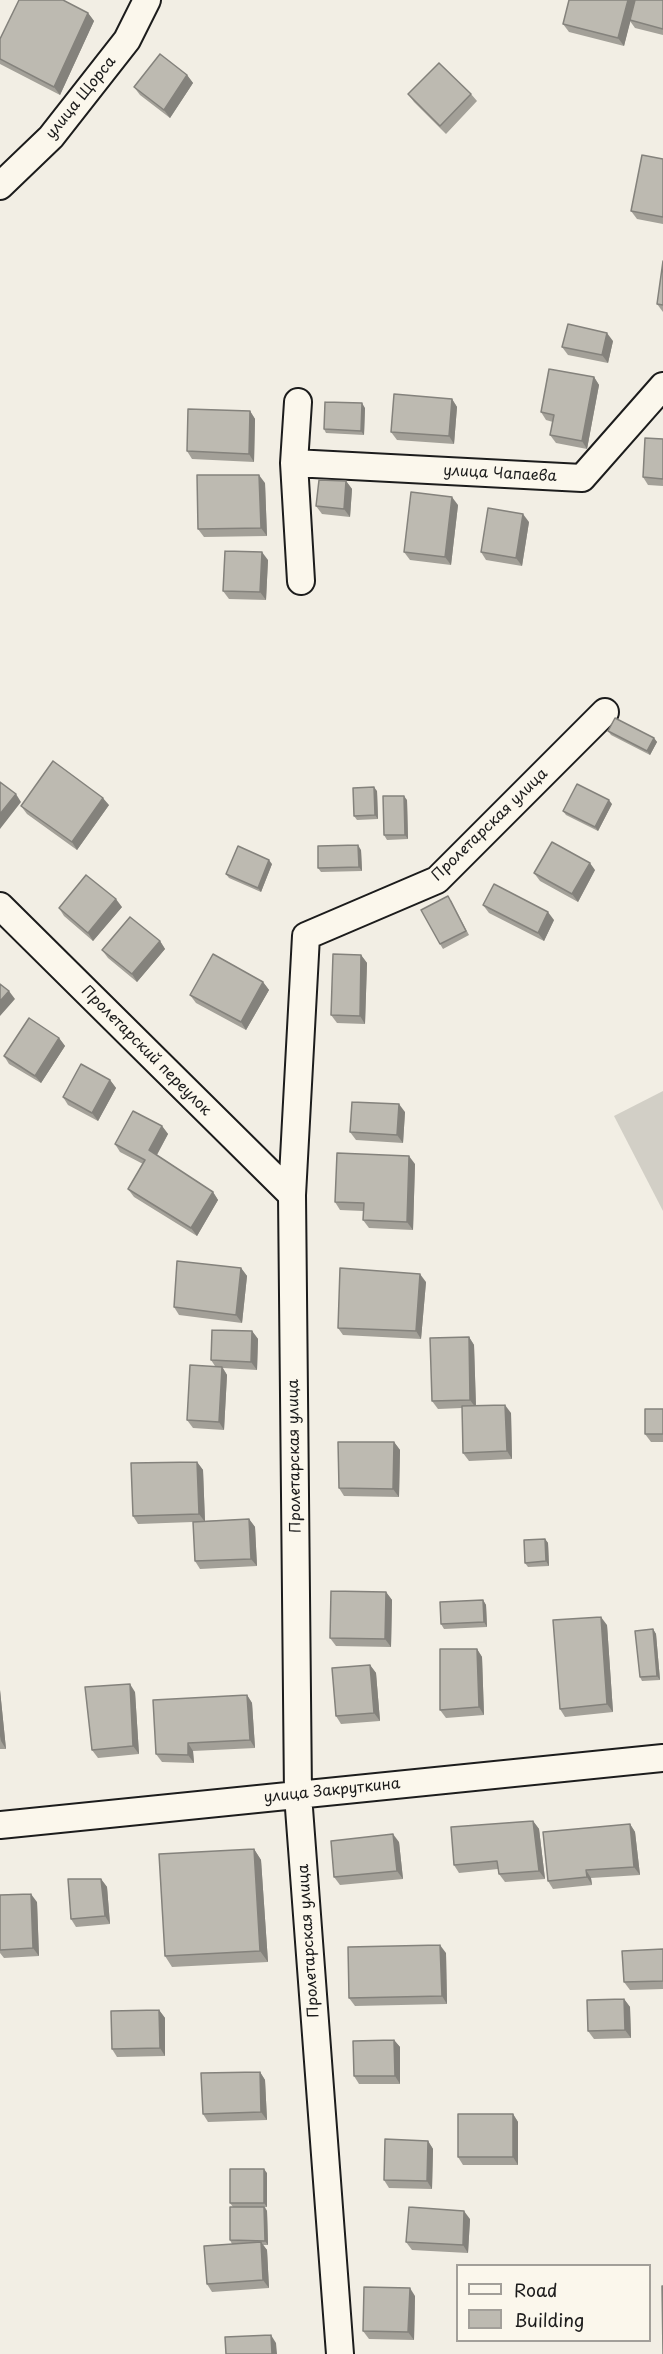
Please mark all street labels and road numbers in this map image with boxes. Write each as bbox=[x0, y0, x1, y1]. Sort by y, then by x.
street label: улица Щорса bbox=[42, 53, 120, 143]
street label: улица Чапаева bbox=[443, 462, 557, 486]
street label: Пролетарская улица bbox=[428, 765, 552, 885]
street label: Пролетарский переулок bbox=[77, 982, 215, 1120]
street label: Пролетарская улица bbox=[285, 1379, 305, 1533]
street label: улица Закруткина bbox=[263, 1775, 401, 1807]
street label: Пролетарская улица bbox=[295, 1864, 323, 2018]

